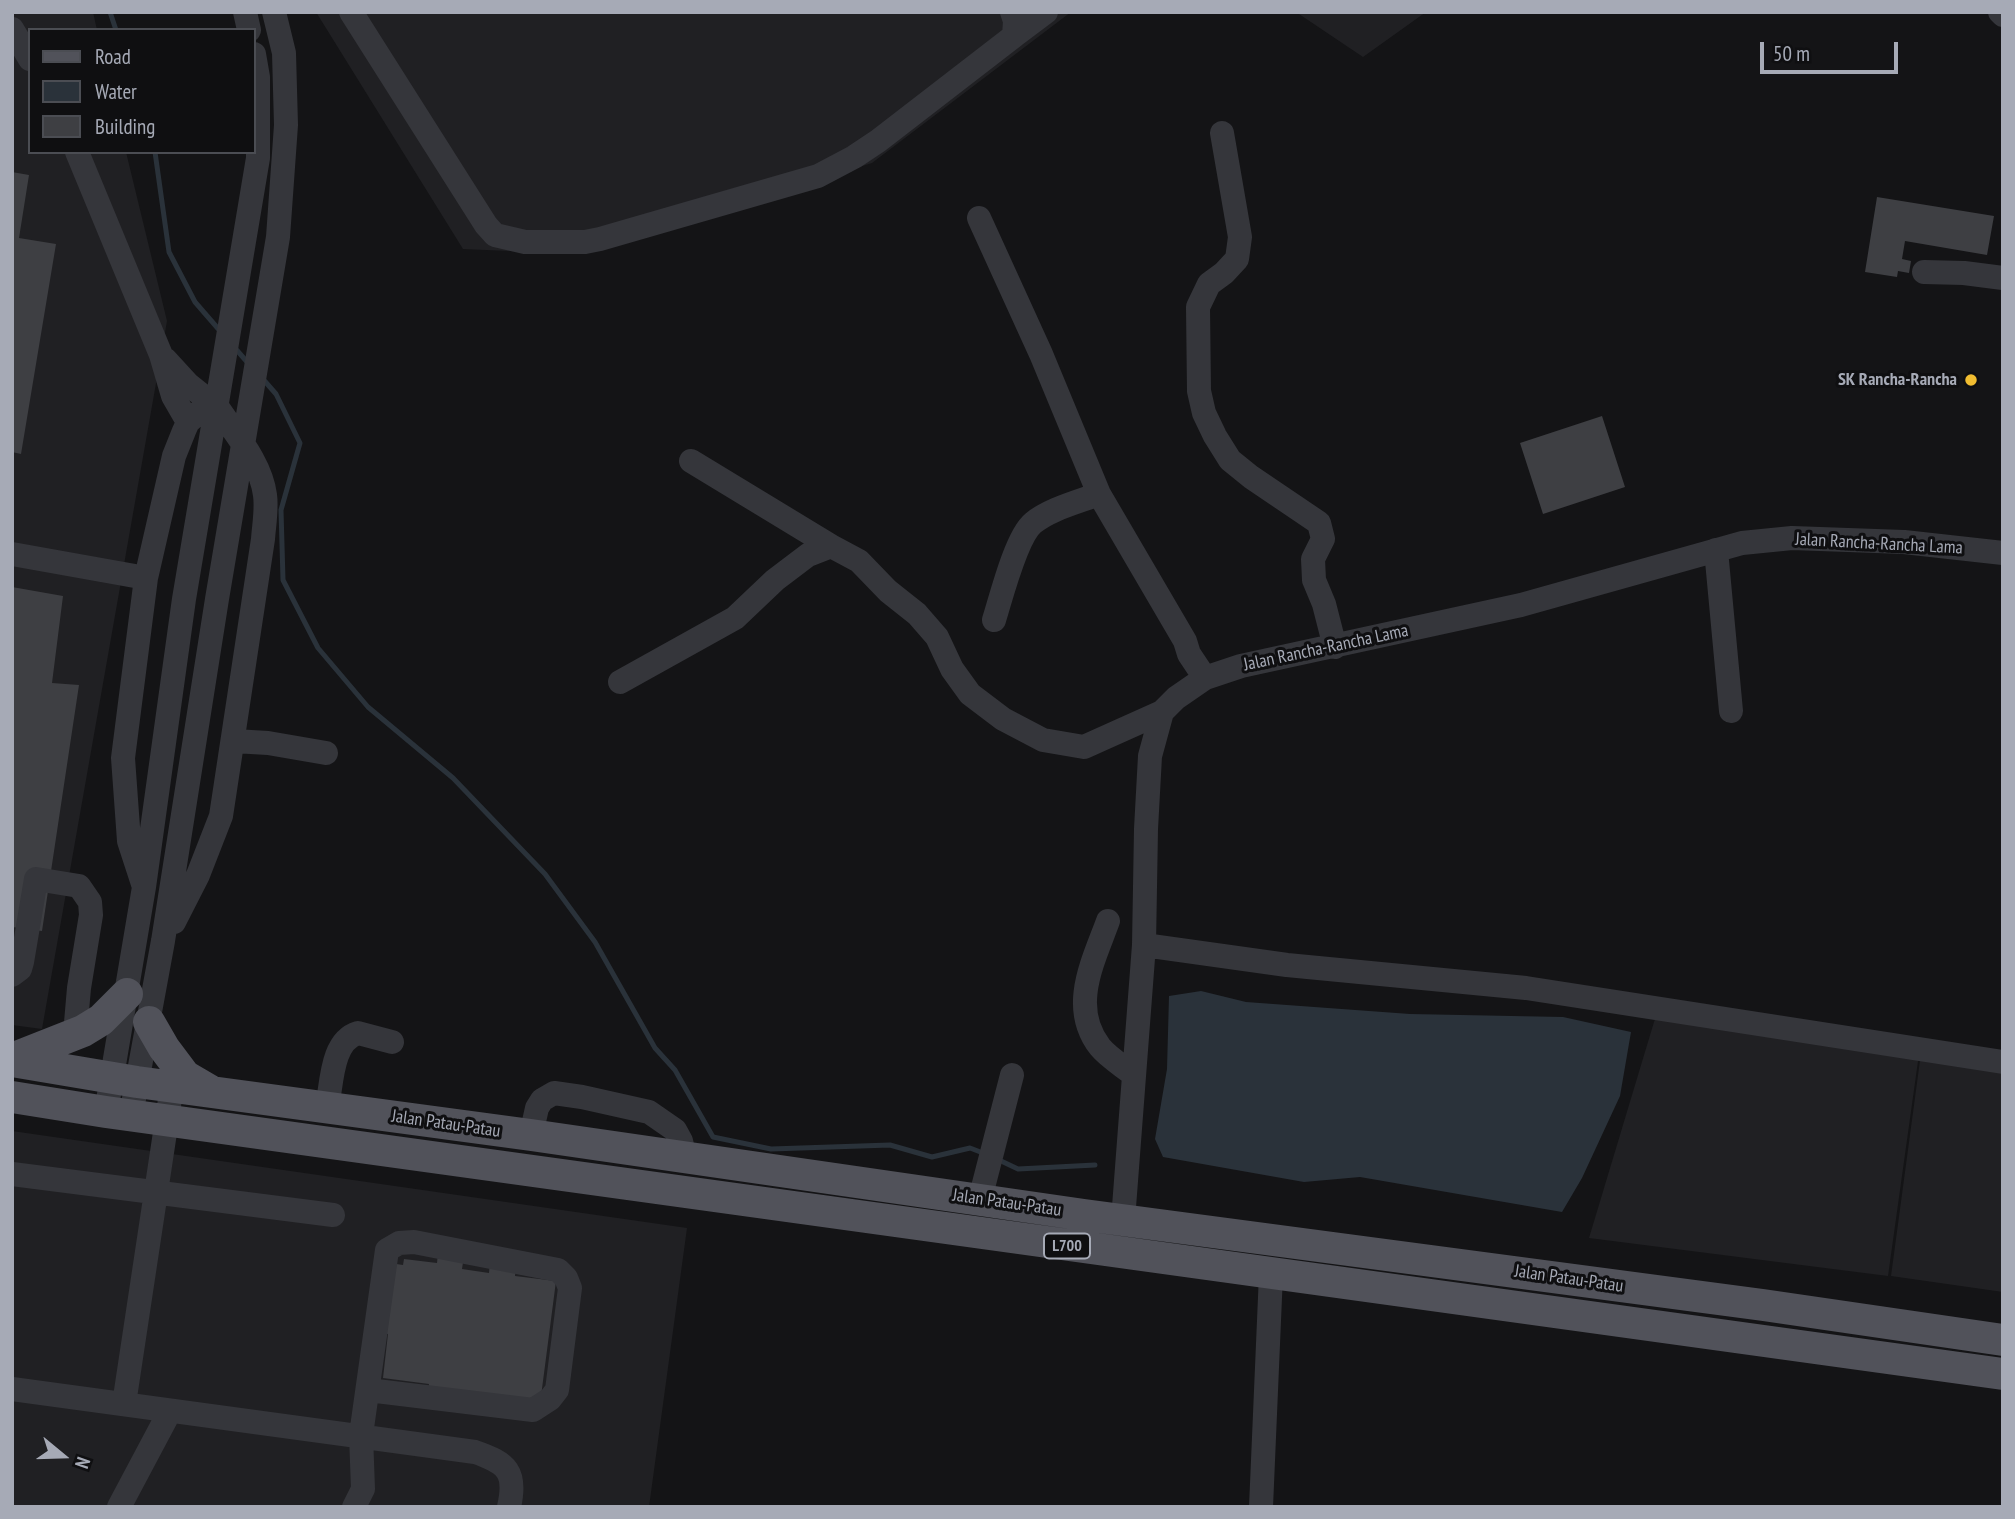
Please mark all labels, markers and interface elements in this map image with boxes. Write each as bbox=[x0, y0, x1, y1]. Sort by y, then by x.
legend bbox=[28, 28, 256, 154]
scale bar bbox=[1763, 28, 1901, 72]
text: 50 m bbox=[1773, 40, 1810, 67]
text: Road bbox=[95, 43, 131, 70]
text: Water bbox=[95, 78, 137, 105]
text: Building bbox=[95, 113, 155, 140]
place label: SK Rancha-Rancha bbox=[1838, 369, 1957, 391]
marker: SK Rancha-Rancha bbox=[1963, 372, 1979, 388]
street label: Jalan Rancha-Rancha Lama bbox=[1795, 529, 1963, 559]
street label: Jalan Rancha-Rancha Lama bbox=[1242, 620, 1410, 676]
street label: Jalan Patau-Patau bbox=[390, 1106, 502, 1142]
street label: Jalan Patau-Patau bbox=[951, 1185, 1063, 1221]
road number: L700 bbox=[1044, 1234, 1090, 1258]
street label: Jalan Patau-Patau bbox=[1513, 1261, 1625, 1297]
north arrow bbox=[28, 1421, 98, 1491]
text: N bbox=[70, 1454, 96, 1472]

